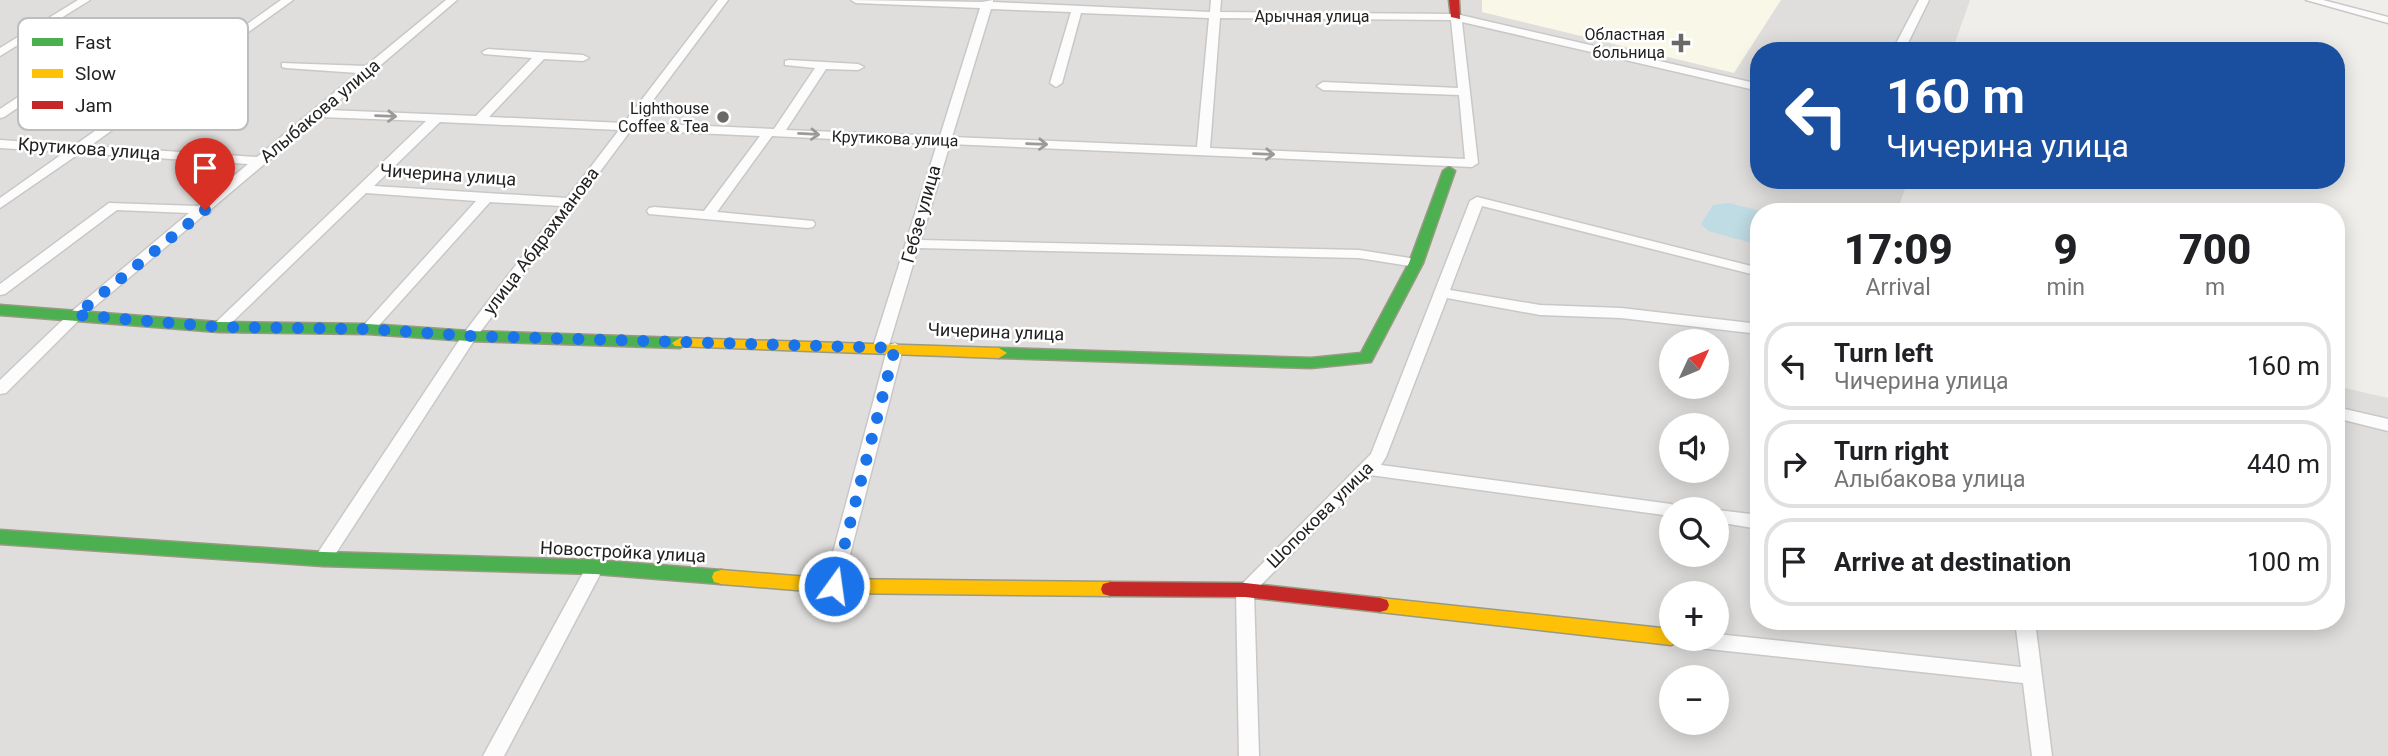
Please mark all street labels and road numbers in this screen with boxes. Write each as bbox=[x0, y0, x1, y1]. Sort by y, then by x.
street label: Арычная улица bbox=[1254, 7, 1370, 26]
street label: Алыбакова улица bbox=[256, 54, 384, 167]
street label: Крутикова улица bbox=[831, 127, 959, 150]
street label: Крутикова улица bbox=[17, 133, 161, 164]
street label: Чичерина улица bbox=[379, 159, 517, 190]
street label: улица Абдрахманова bbox=[478, 163, 603, 318]
street label: Гебзе улица bbox=[897, 163, 944, 265]
street label: Чичерина улица bbox=[927, 319, 1065, 344]
street label: Шопокова улица bbox=[1262, 457, 1377, 572]
street label: Новостройка улица bbox=[540, 537, 706, 566]

